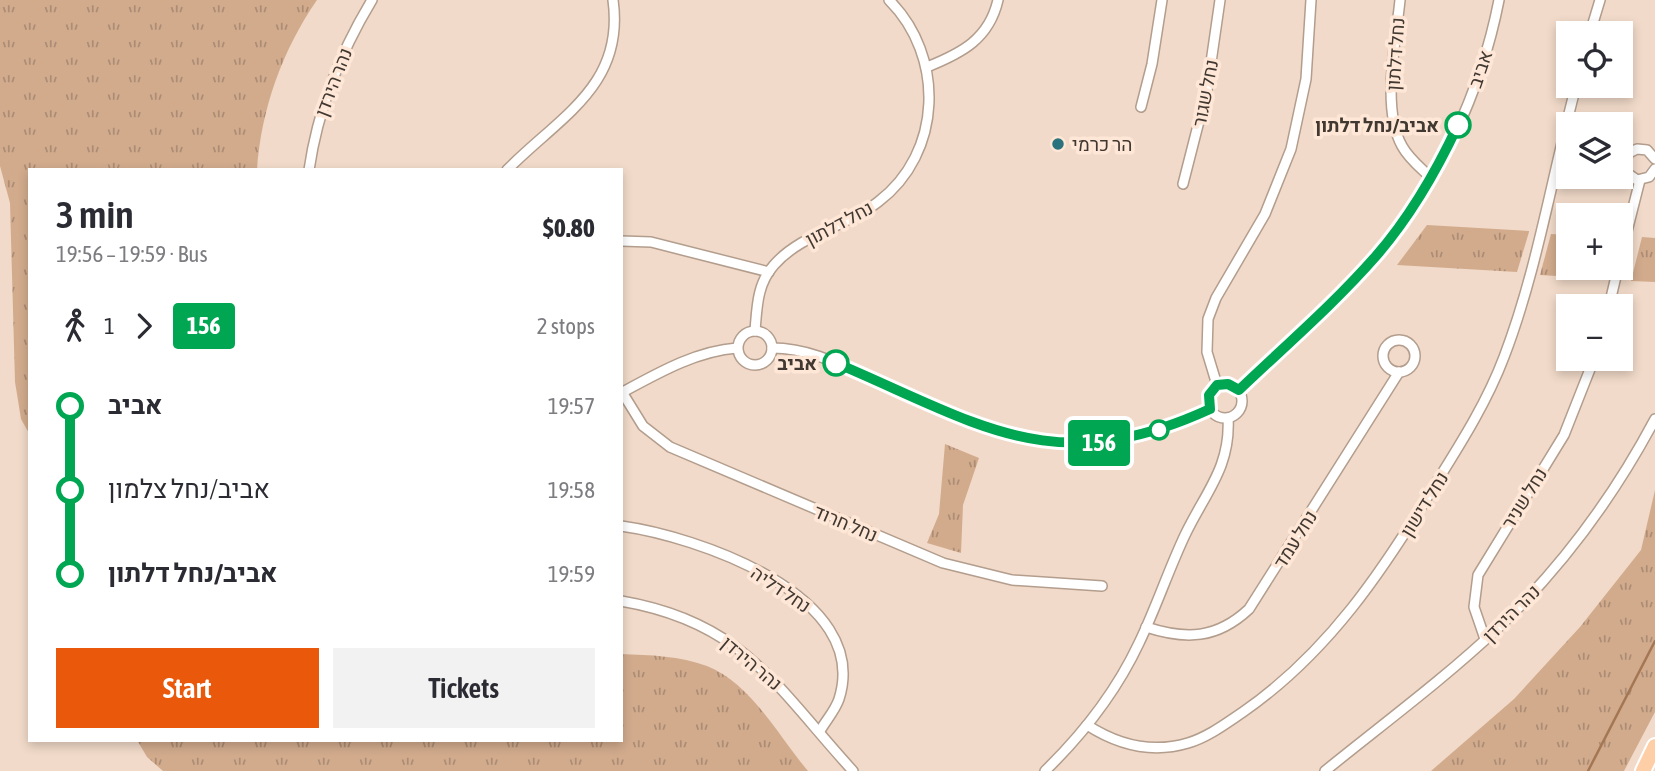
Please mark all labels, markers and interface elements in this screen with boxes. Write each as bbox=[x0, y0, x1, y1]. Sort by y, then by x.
street label: נחל דלתון bbox=[1381, 17, 1409, 91]
map controls bbox=[1556, 21, 1633, 371]
button: locate bbox=[1556, 21, 1633, 98]
street label: נהר הירדן bbox=[310, 45, 356, 119]
street label: אביב bbox=[1463, 47, 1497, 91]
street label: נחל שגור bbox=[1188, 57, 1222, 129]
marker: אביב/נחל דלתון bbox=[1445, 112, 1471, 138]
button: layers bbox=[1556, 112, 1633, 189]
place label: אביב/נחל דלתון bbox=[1315, 114, 1439, 136]
place label: הר כרמי bbox=[1072, 133, 1132, 155]
marker: הר כרמי bbox=[1050, 136, 1066, 152]
text: 3 min bbox=[56, 193, 134, 236]
street label: נחל דלתון bbox=[801, 196, 877, 250]
button: + bbox=[1556, 203, 1633, 280]
text: $0.80 bbox=[543, 213, 595, 243]
text: 19:56 – 19:59 · Bus bbox=[56, 241, 208, 267]
button: − bbox=[1556, 294, 1633, 371]
icon: walk bbox=[56, 307, 94, 345]
icon: forward bbox=[125, 307, 163, 345]
text: 156 bbox=[187, 312, 221, 339]
text: 1 bbox=[104, 313, 115, 339]
text: 2 stops bbox=[537, 313, 595, 339]
marker: אביב bbox=[823, 350, 849, 376]
place label: אביב bbox=[777, 352, 817, 374]
text: אביב bbox=[108, 390, 162, 420]
text: 19:57 bbox=[548, 393, 595, 419]
line badge: 156 bbox=[1059, 420, 1139, 466]
unlabelled marker bbox=[1149, 420, 1169, 440]
text: 156 bbox=[1082, 429, 1116, 456]
street label: נחל שניר bbox=[1497, 463, 1551, 533]
street label: נחל דישון bbox=[1395, 467, 1453, 541]
text: אביב/נחל צלמון bbox=[108, 474, 270, 504]
text: 19:58 bbox=[548, 477, 595, 503]
street label: נחל חרוד bbox=[811, 500, 881, 546]
street label: נחל עמד bbox=[1269, 506, 1321, 572]
text: אביב/נחל דלתון bbox=[108, 558, 278, 588]
text: 19:59 bbox=[548, 561, 595, 587]
street label: נחל דליה bbox=[747, 561, 815, 617]
street label: נהר הירדן bbox=[1478, 580, 1544, 646]
street label: נהר הירדן bbox=[718, 632, 786, 694]
button: Start bbox=[56, 648, 319, 728]
button: Tickets bbox=[333, 648, 595, 728]

